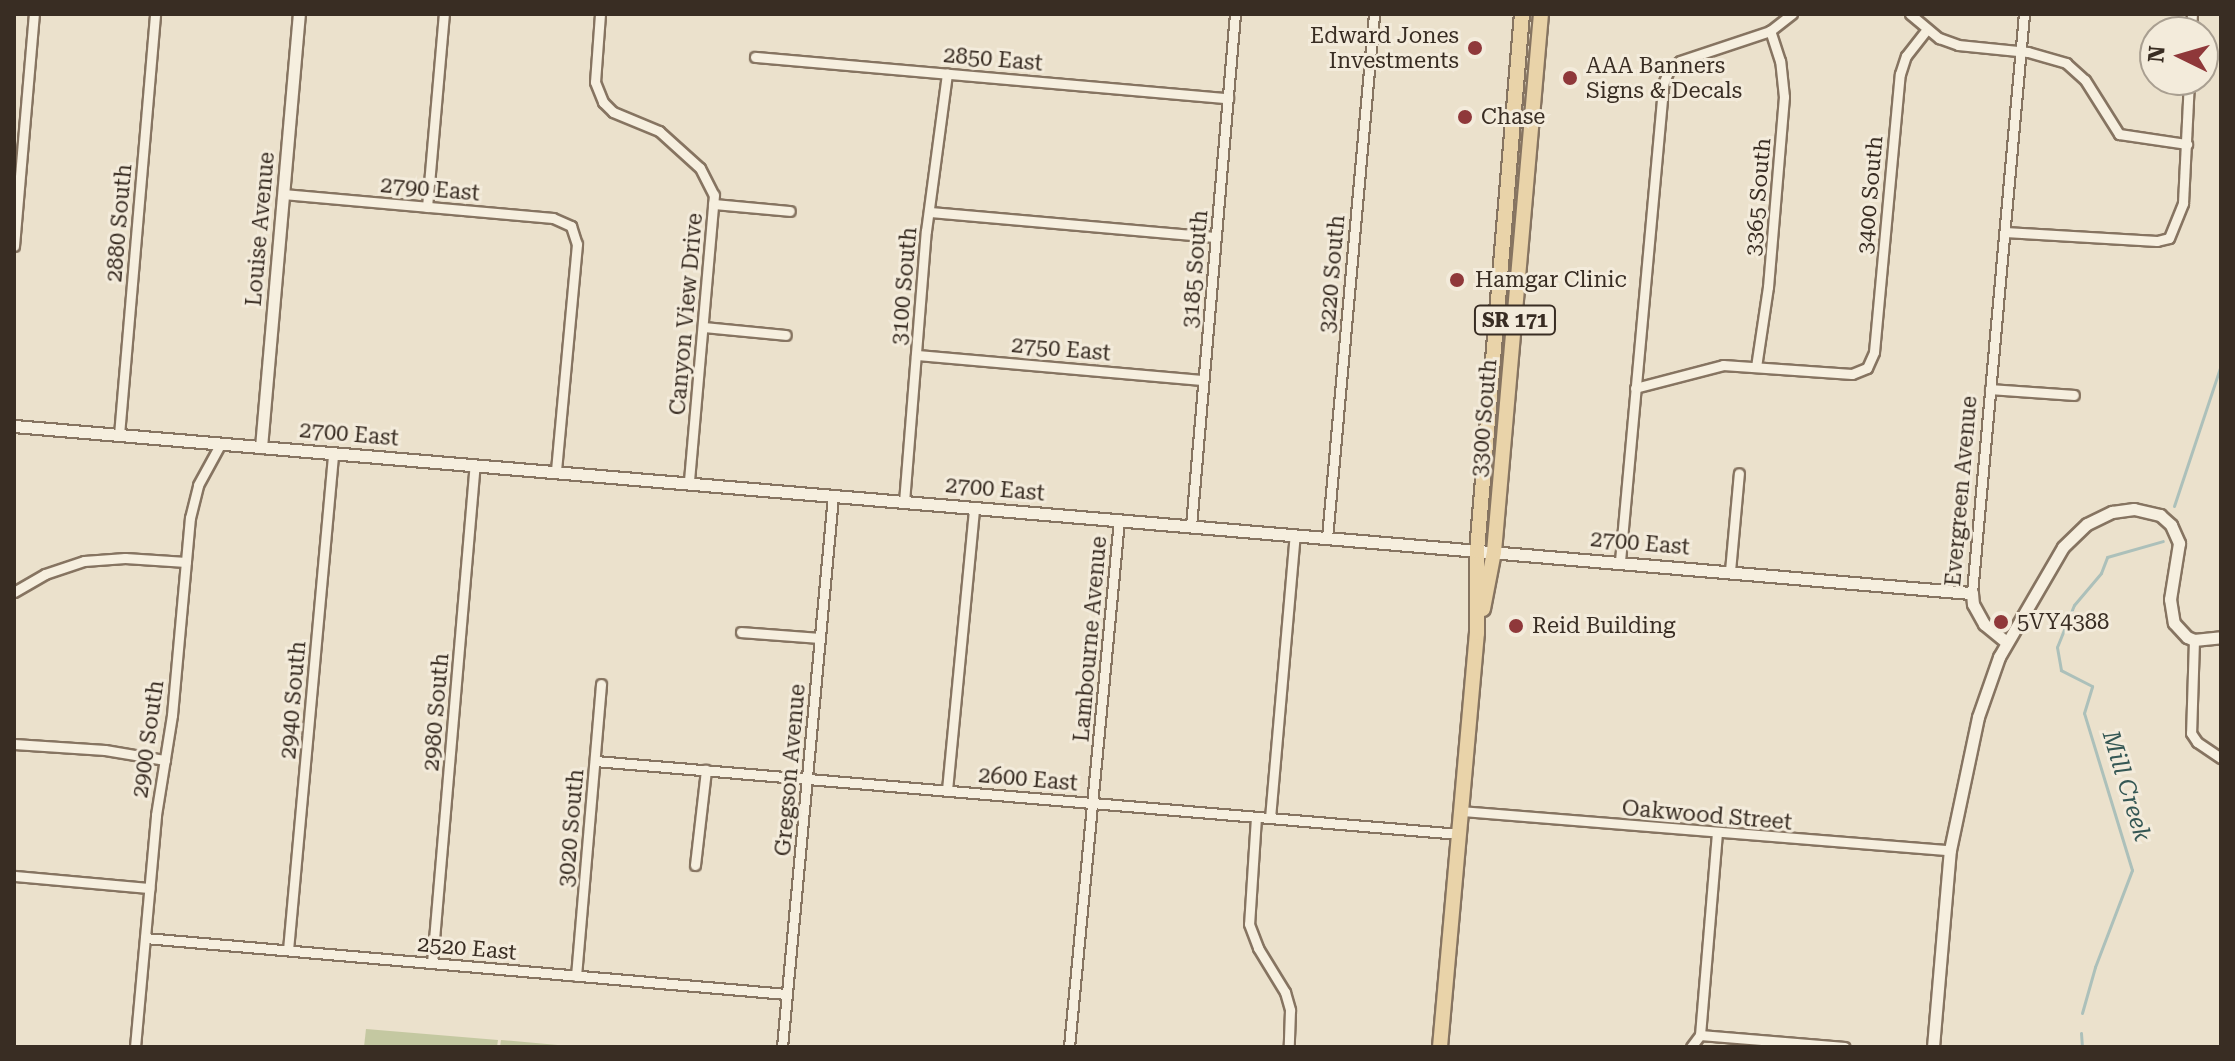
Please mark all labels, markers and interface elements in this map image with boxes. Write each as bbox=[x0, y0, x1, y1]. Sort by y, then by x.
north arrow bbox=[2139, 16, 2219, 96]
place label: Edward Jones Investments bbox=[1310, 22, 1459, 74]
marker: Edward Jones Investments bbox=[1466, 39, 1484, 57]
street label: 2850 East bbox=[942, 42, 1044, 76]
text: N bbox=[2143, 45, 2170, 64]
place label: AAA Banners Signs & Decals bbox=[1586, 52, 1742, 104]
marker: AAA Banners Signs & Decals bbox=[1561, 69, 1579, 87]
place label: Chase bbox=[1481, 104, 1545, 130]
marker: Chase bbox=[1456, 108, 1474, 126]
street label: 3400 South bbox=[1852, 135, 1888, 255]
street label: 3365 South bbox=[1740, 137, 1776, 257]
street label: Louise Avenue bbox=[240, 151, 280, 307]
street label: 2880 South bbox=[101, 163, 137, 283]
street label: 2790 East bbox=[379, 172, 481, 206]
street label: 3185 South bbox=[1177, 209, 1213, 329]
street label: Canyon View Drive bbox=[664, 212, 708, 416]
street label: 3220 South bbox=[1314, 214, 1350, 334]
street label: 3100 South bbox=[886, 226, 922, 346]
place label: Hamgar Clinic bbox=[1475, 267, 1627, 293]
marker: Hamgar Clinic bbox=[1446, 269, 1468, 291]
road number: SR 171 bbox=[1473, 304, 1557, 336]
street label: 2750 East bbox=[1010, 332, 1112, 366]
street label: 3300 South bbox=[1466, 358, 1502, 478]
street label: Evergreen Avenue bbox=[1940, 395, 1982, 587]
street label: 2700 East bbox=[298, 417, 400, 451]
street label: 2700 East bbox=[944, 472, 1046, 506]
street label: 2700 East bbox=[1589, 526, 1691, 560]
street label: Lambourne Avenue bbox=[1068, 535, 1112, 743]
place label: 5VY4388 bbox=[2017, 609, 2109, 635]
place label: Reid Building bbox=[1532, 613, 1676, 639]
marker: 5VY4388 bbox=[1992, 613, 2010, 631]
marker: Reid Building bbox=[1507, 617, 1525, 635]
street label: 2940 South bbox=[275, 640, 311, 760]
street label: 2980 South bbox=[418, 652, 454, 772]
street label: 2900 South bbox=[127, 678, 169, 800]
street label: Gregson Avenue bbox=[769, 683, 811, 857]
water label: Mill Creek bbox=[2096, 727, 2156, 845]
street label: 2600 East bbox=[977, 762, 1079, 796]
street label: 3020 South bbox=[553, 768, 589, 888]
street label: Oakwood Street bbox=[1621, 794, 1793, 836]
street label: 2520 East bbox=[416, 931, 518, 965]

